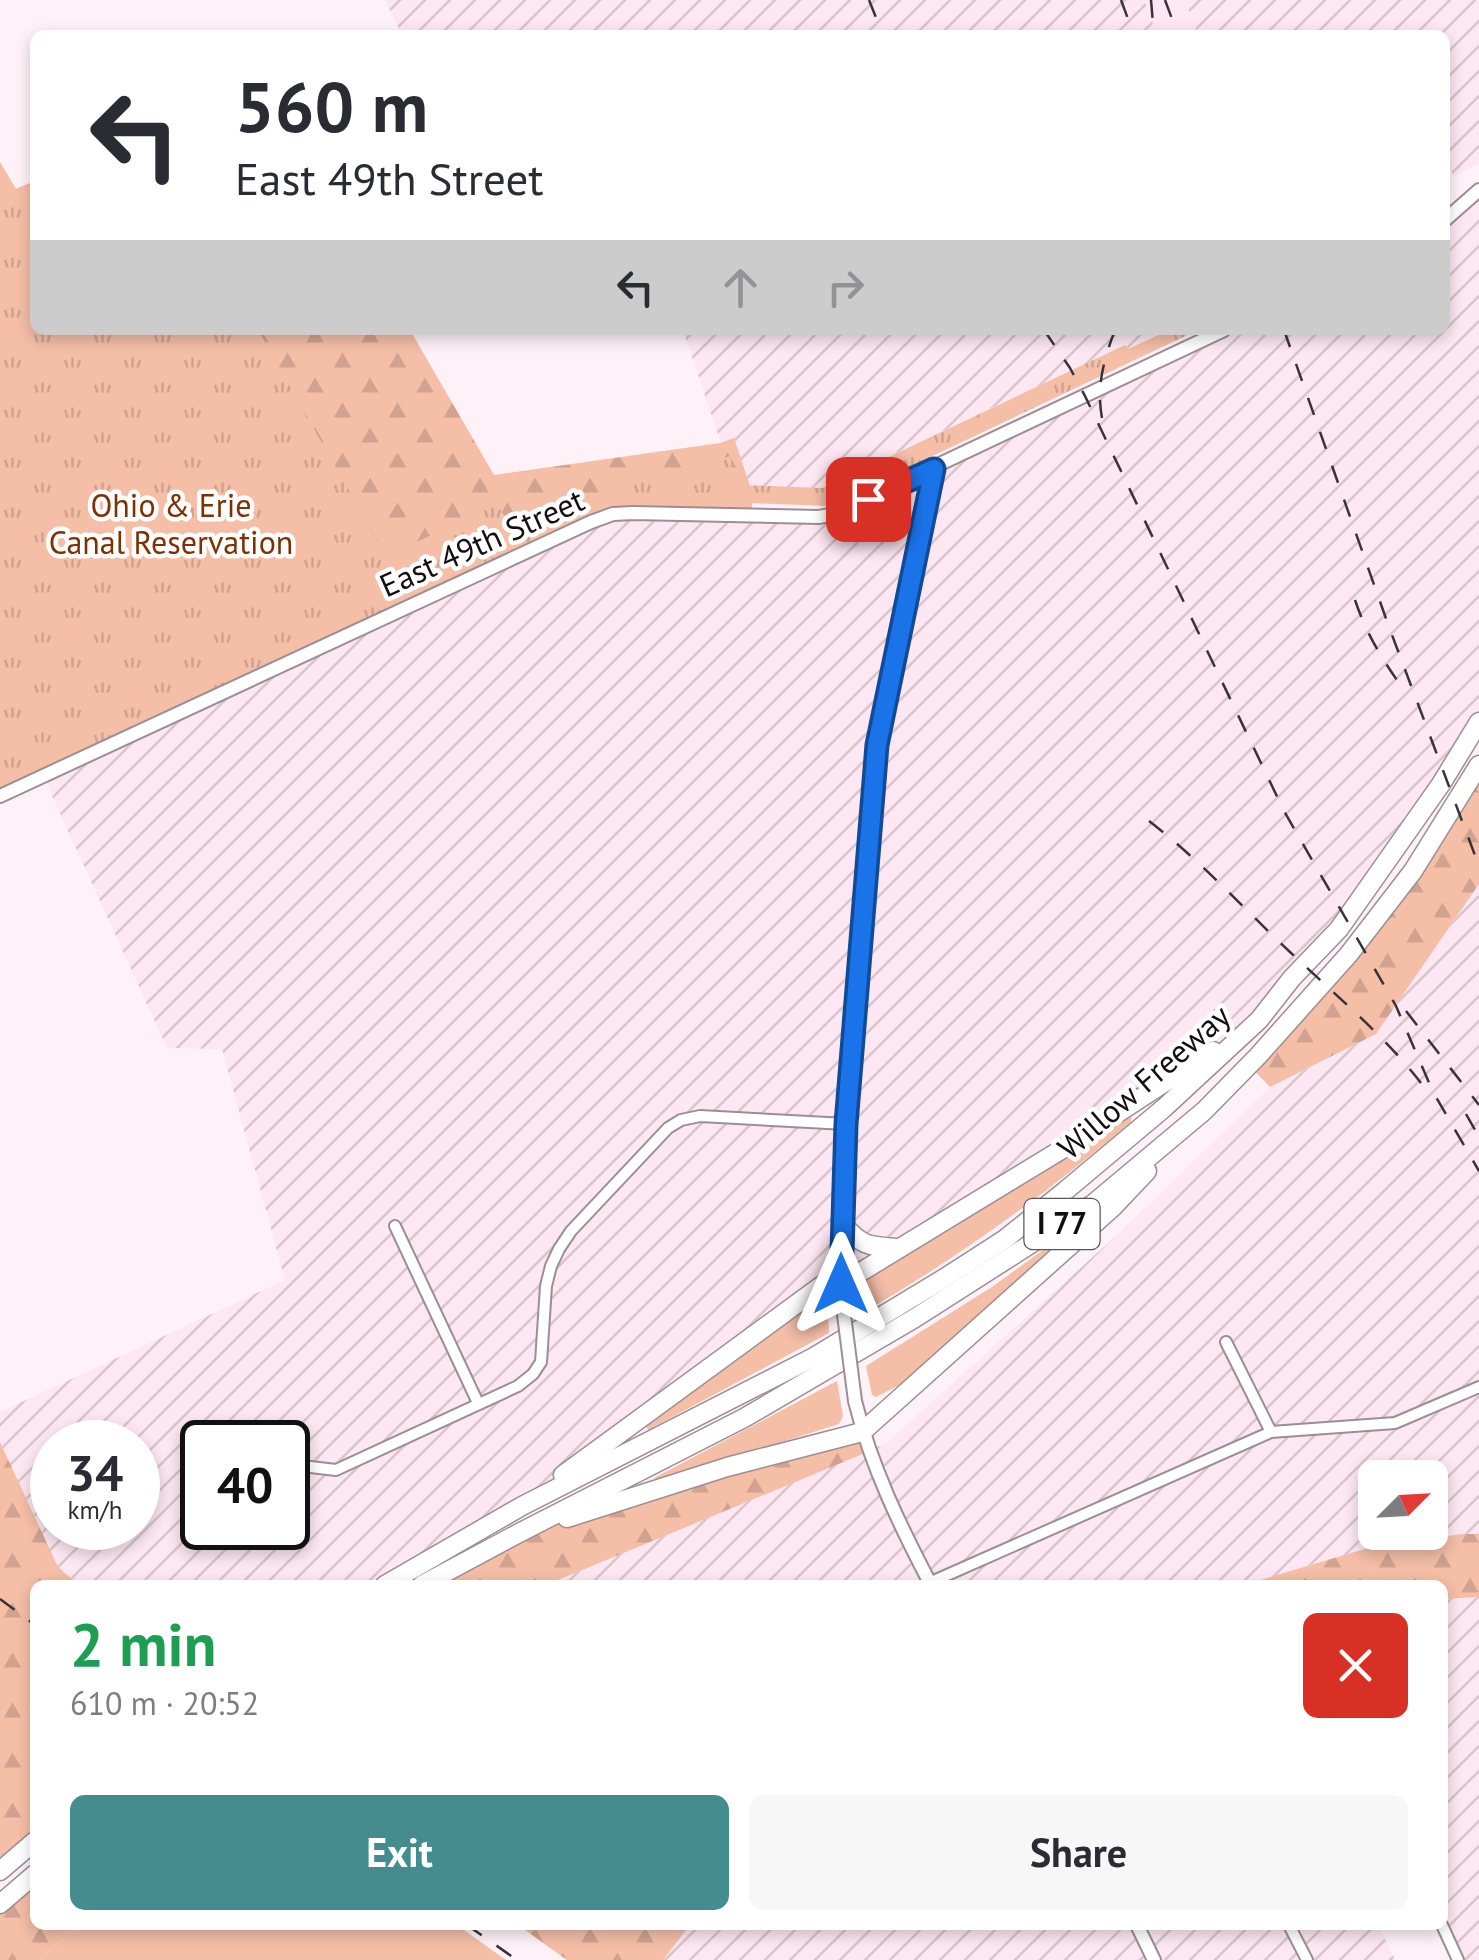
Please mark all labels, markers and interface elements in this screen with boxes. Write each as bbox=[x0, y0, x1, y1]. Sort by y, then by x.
text: 560 m bbox=[235, 61, 428, 151]
icon: left bbox=[70, 70, 200, 200]
text: East 49th Street bbox=[235, 149, 544, 207]
icon: left bbox=[608, 260, 663, 315]
icon: ahead bbox=[713, 260, 768, 315]
icon: right bbox=[818, 260, 873, 315]
pin bbox=[826, 457, 911, 542]
icon: arrive bbox=[841, 472, 896, 527]
street label: East 49th Street bbox=[373, 478, 590, 606]
park label: Ohio & Erie Canal Reservation bbox=[49, 484, 293, 563]
street label: Willow Freeway bbox=[1048, 995, 1238, 1168]
road number: I 77 bbox=[1024, 1199, 1100, 1249]
position arrow bbox=[789, 1232, 893, 1336]
speed limit sign: 40 bbox=[180, 1420, 310, 1550]
text: 34 bbox=[67, 1440, 123, 1505]
north arrow bbox=[1358, 1460, 1448, 1550]
map controls bbox=[1358, 1460, 1448, 1550]
text: km/h bbox=[68, 1494, 122, 1526]
text: 2 min bbox=[70, 1605, 216, 1683]
button: close bbox=[1303, 1613, 1408, 1718]
text: 610 m · 20:52 bbox=[70, 1682, 259, 1724]
button: Exit bbox=[70, 1795, 729, 1910]
button: Share bbox=[749, 1795, 1408, 1910]

